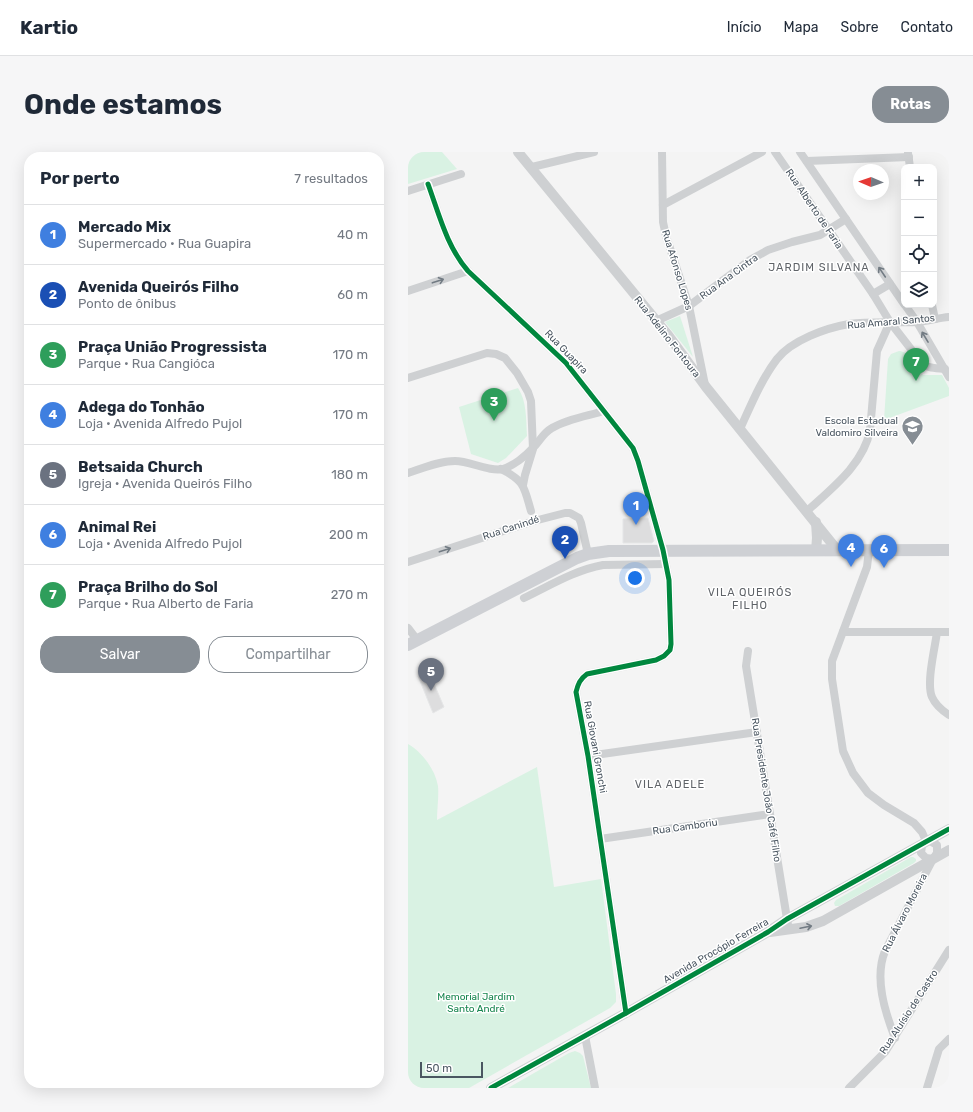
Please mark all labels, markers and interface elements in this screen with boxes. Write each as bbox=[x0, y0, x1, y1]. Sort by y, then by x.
text: Kartio bbox=[20, 16, 78, 39]
text: Início bbox=[727, 19, 762, 36]
text: Mapa bbox=[784, 19, 819, 36]
text: Sobre bbox=[841, 19, 879, 36]
text: Contato bbox=[901, 19, 953, 36]
button: Rotas bbox=[872, 86, 949, 123]
text: Onde estamos bbox=[24, 88, 222, 121]
north arrow bbox=[853, 164, 889, 200]
map controls bbox=[901, 164, 937, 308]
button: + bbox=[901, 164, 937, 200]
street label: Rua Alberto de Faria bbox=[783, 167, 845, 251]
text: Por perto bbox=[40, 168, 120, 188]
text: 7 resultados bbox=[294, 171, 368, 186]
button: − bbox=[901, 200, 937, 236]
text: Mercado Mix bbox=[78, 218, 171, 236]
text: 1 bbox=[50, 227, 56, 242]
text: 40 m bbox=[337, 227, 368, 242]
street label: Rua Afonso Lopes bbox=[659, 228, 695, 312]
text: Supermercado · Rua Guapira bbox=[78, 236, 251, 251]
button: locate bbox=[901, 236, 937, 272]
street label: Rua Ana Cintra bbox=[697, 252, 761, 302]
district label: JARDIM SILVANA bbox=[768, 261, 870, 274]
one-way arrow bbox=[878, 266, 886, 277]
button: layers bbox=[901, 272, 937, 308]
one-way arrow bbox=[431, 277, 444, 284]
text: Avenida Queirós Filho bbox=[78, 278, 239, 296]
text: 2 bbox=[49, 287, 57, 302]
text: 60 m bbox=[337, 287, 368, 302]
street label: Rua Adelino Fontoura bbox=[632, 294, 702, 380]
text: Ponto de ônibus bbox=[78, 296, 176, 311]
street label: Rua Amaral Santos bbox=[847, 312, 935, 332]
street label: Rua Guapira bbox=[542, 328, 590, 376]
one-way arrow bbox=[921, 331, 929, 343]
text: Praça União Progressista bbox=[78, 338, 267, 356]
text: 3 bbox=[49, 347, 57, 362]
text: 170 m bbox=[333, 347, 368, 362]
pin: 7 bbox=[903, 348, 929, 381]
text: Parque · Rua Cangióca bbox=[78, 356, 215, 371]
pin: 3 bbox=[481, 388, 507, 421]
text: Adega do Tonhão bbox=[78, 398, 205, 416]
text: 4 bbox=[49, 407, 57, 422]
text: 170 m bbox=[333, 407, 368, 422]
school or university icon: Escola Estadual Valdomiro Silveira bbox=[900, 414, 926, 447]
place label: Escola Estadual Valdomiro Silveira bbox=[815, 415, 898, 439]
text: Loja · Avenida Alfredo Pujol bbox=[78, 416, 242, 431]
text: Betsaida Church bbox=[78, 458, 203, 476]
text: 5 bbox=[49, 467, 57, 482]
text: 180 m bbox=[331, 467, 368, 482]
text: Igreja · Avenida Queirós Filho bbox=[78, 476, 252, 491]
pin: 1 bbox=[623, 492, 649, 525]
street label: Rua Canindé bbox=[481, 513, 541, 543]
text: Animal Rei bbox=[78, 518, 156, 536]
pin: 2 bbox=[552, 526, 578, 559]
text: 6 bbox=[49, 527, 57, 542]
text: 200 m bbox=[329, 527, 368, 542]
pin: 4 bbox=[838, 534, 864, 567]
pin: 6 bbox=[871, 535, 897, 568]
text: Loja · Avenida Alfredo Pujol bbox=[78, 536, 242, 551]
one-way arrow bbox=[438, 546, 451, 553]
your location bbox=[625, 568, 645, 588]
text: Praça Brilho do Sol bbox=[78, 578, 218, 596]
district label: VILA QUEIRÓS FILHO bbox=[708, 586, 792, 612]
text: 7 bbox=[49, 587, 57, 602]
text: 270 m bbox=[331, 587, 368, 602]
text: Parque · Rua Alberto de Faria bbox=[78, 596, 253, 611]
button: Salvar bbox=[40, 636, 200, 673]
button: Compartilhar bbox=[208, 636, 368, 673]
pin: 5 bbox=[418, 658, 444, 691]
street label: Rua Giovani Gronchi bbox=[581, 700, 609, 794]
street label: Rua Presidente João Café Filho bbox=[749, 717, 783, 863]
district label: VILA ADELE bbox=[635, 778, 705, 791]
street label: Rua Camboriu bbox=[652, 816, 718, 838]
street label: Rua Álvaro Moreira bbox=[880, 872, 930, 954]
street label: Avenida Procópio Ferreira bbox=[661, 916, 771, 986]
one-way arrow bbox=[799, 922, 812, 930]
street label: Rua Aluísio de Castro bbox=[877, 967, 941, 1056]
park label: Memorial Jardim Santo André bbox=[437, 991, 515, 1015]
scale bar bbox=[420, 1060, 483, 1079]
text: 50 m bbox=[426, 1062, 452, 1075]

